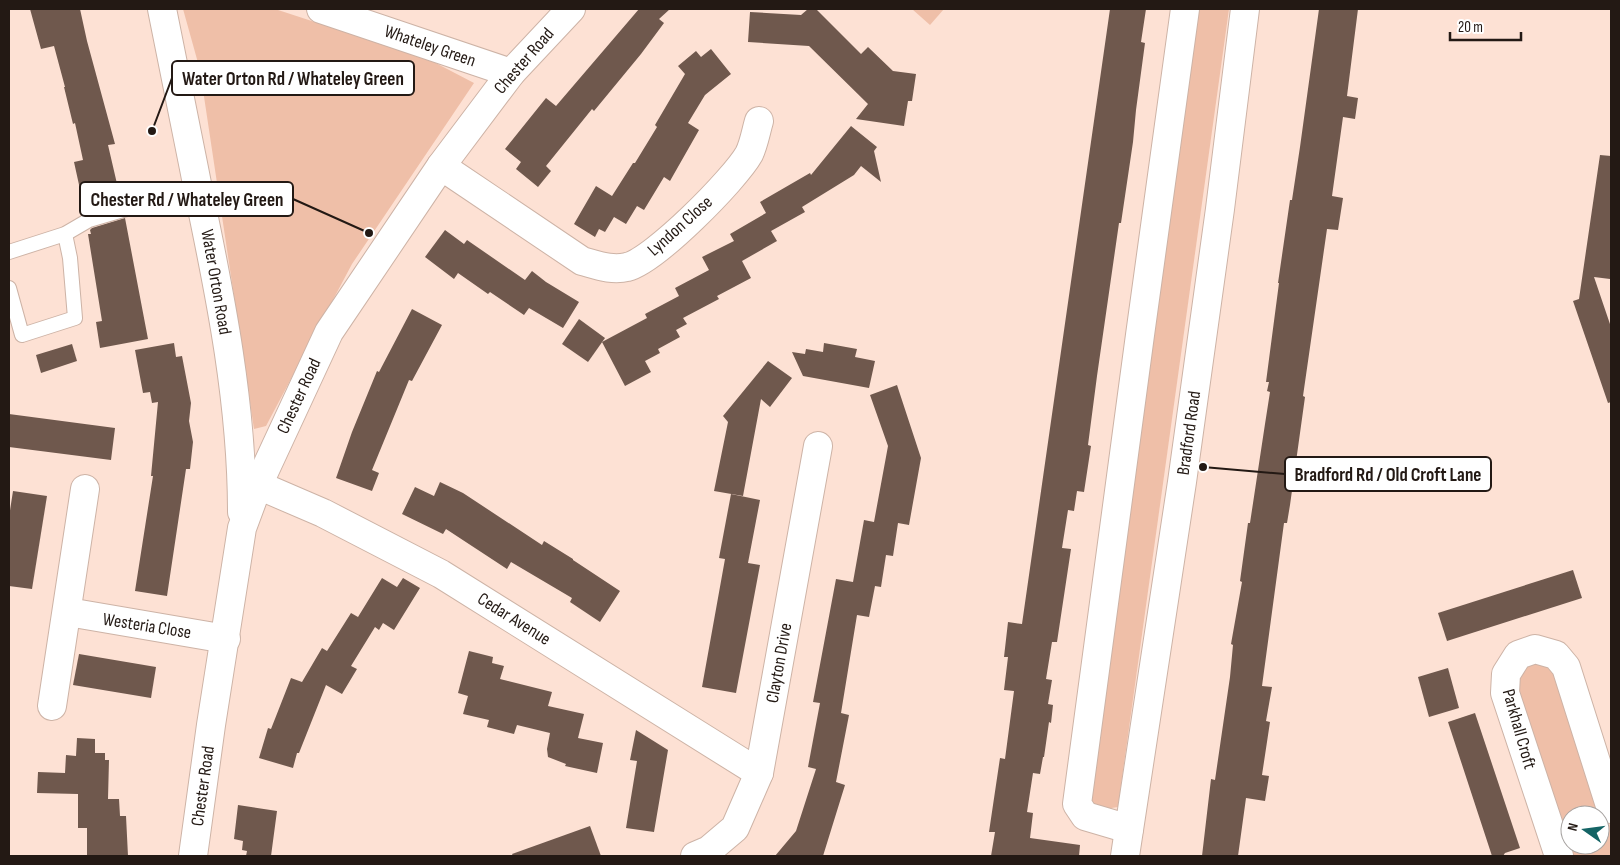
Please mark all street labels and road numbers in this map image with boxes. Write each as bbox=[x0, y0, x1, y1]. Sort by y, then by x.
street label: Whateley Green bbox=[382, 21, 478, 71]
street label: Chester Road bbox=[490, 24, 558, 98]
street label: Lyndon Close bbox=[643, 192, 717, 260]
street label: Water Orton Road bbox=[196, 228, 236, 336]
street label: Chester Road bbox=[272, 355, 326, 437]
street label: Bradford Road bbox=[1173, 390, 1205, 476]
street label: Cedar Avenue bbox=[474, 588, 554, 650]
street label: Westeria Close bbox=[101, 609, 193, 643]
street label: Clayton Drive bbox=[762, 621, 796, 705]
street label: Parkhall Croft bbox=[1498, 687, 1541, 772]
street label: Chester Road bbox=[187, 745, 219, 827]

